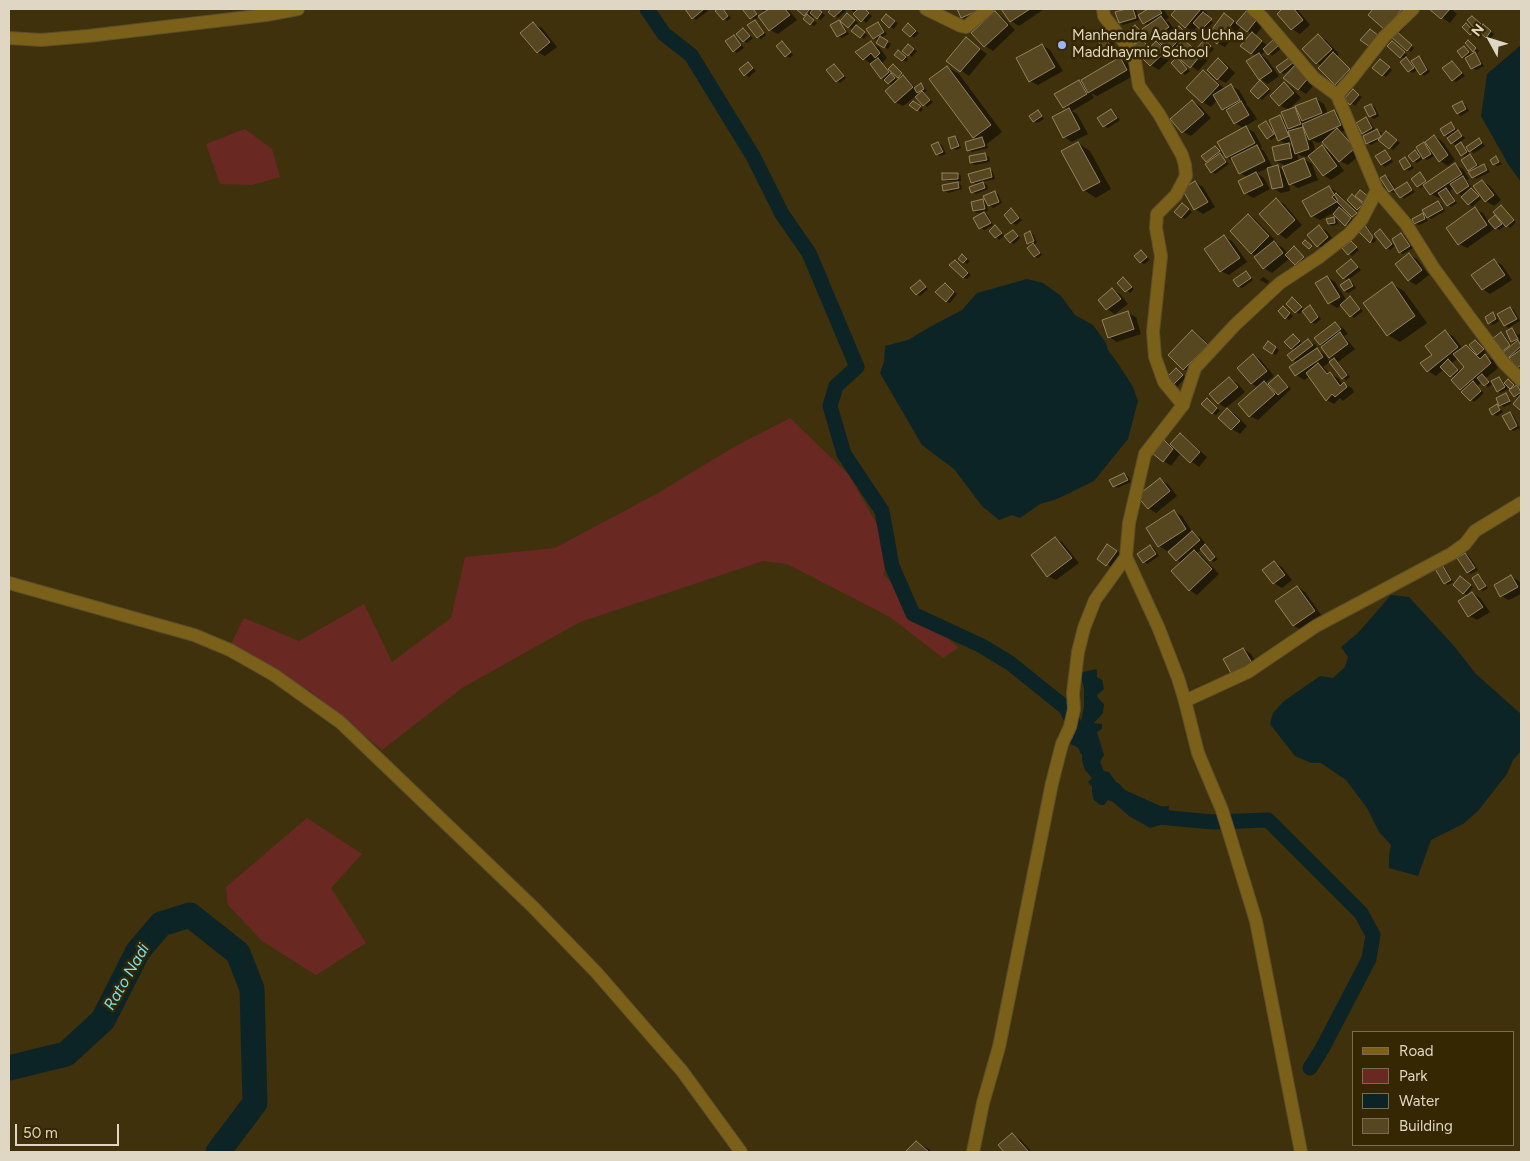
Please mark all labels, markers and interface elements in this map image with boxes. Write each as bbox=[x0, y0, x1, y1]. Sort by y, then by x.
north arrow bbox=[1465, 15, 1515, 65]
text: N bbox=[1468, 21, 1488, 40]
place label: Manhendra Aadars Uchha Maddhaymic School bbox=[1072, 27, 1244, 62]
marker: Manhendra Aadars Uchha Maddhaymic School bbox=[1056, 39, 1068, 51]
water label: Rato Nadi bbox=[100, 940, 154, 1014]
legend bbox=[1352, 1031, 1515, 1146]
text: Road bbox=[1399, 1042, 1434, 1060]
text: Park bbox=[1399, 1067, 1428, 1085]
text: Water bbox=[1399, 1092, 1439, 1110]
scale bar bbox=[18, 1114, 121, 1146]
text: Building bbox=[1399, 1117, 1453, 1135]
text: 50 m bbox=[23, 1124, 58, 1142]

